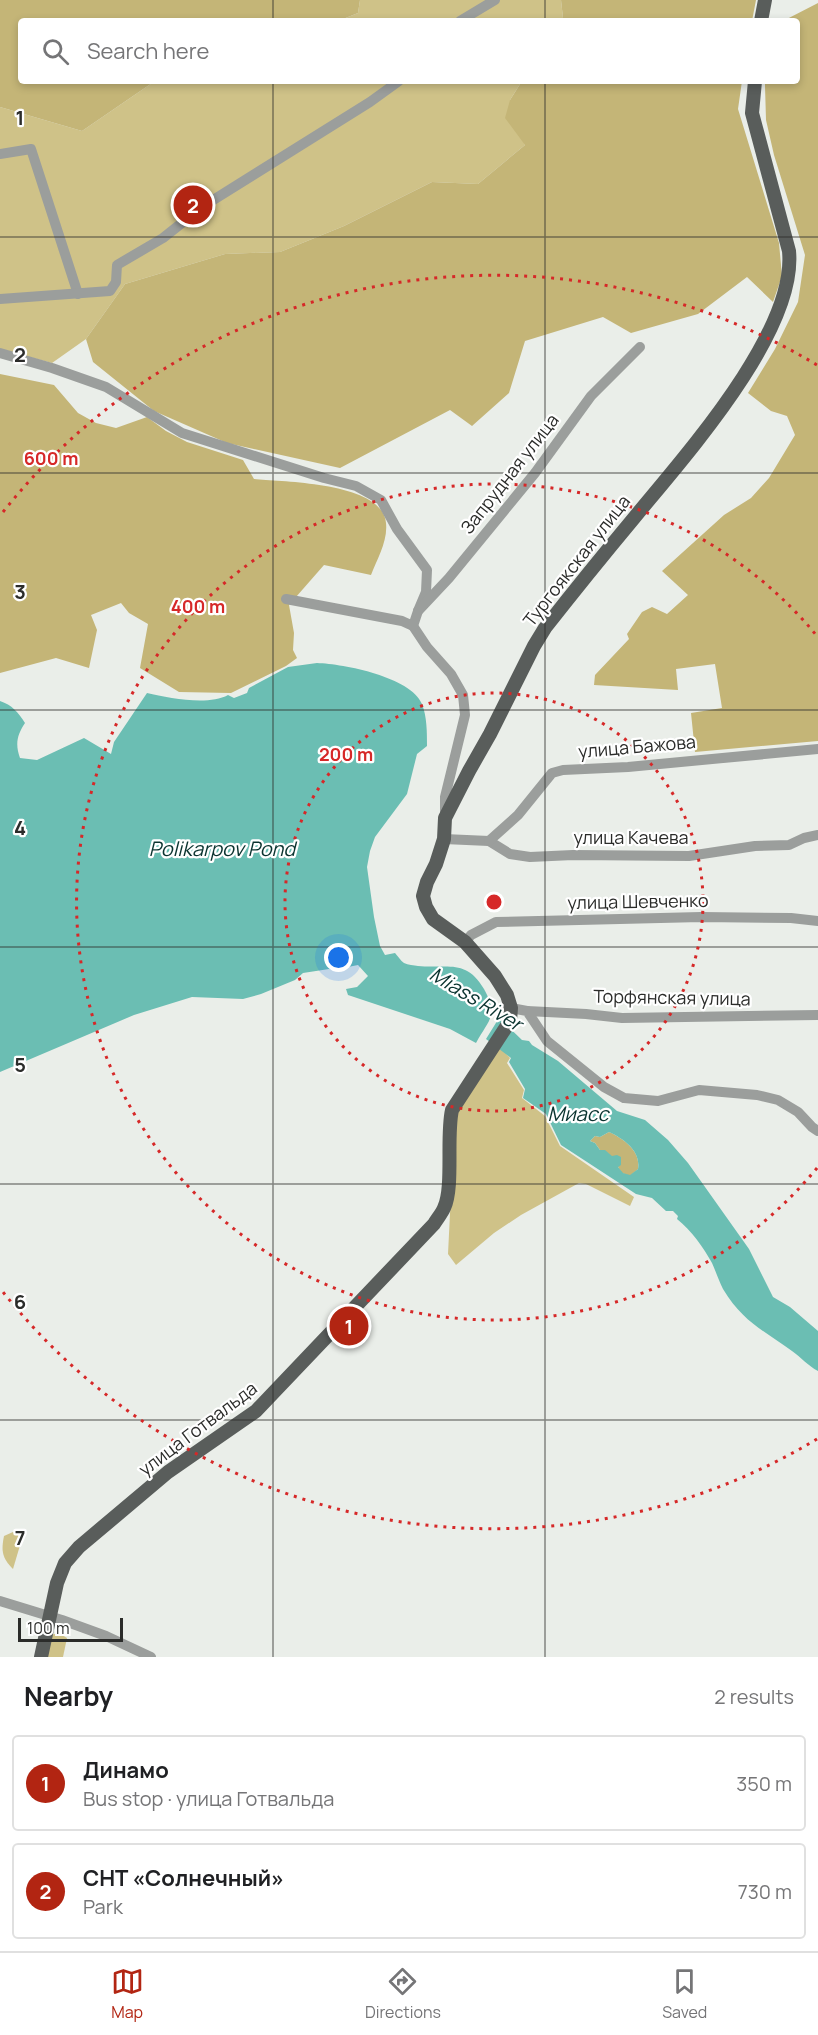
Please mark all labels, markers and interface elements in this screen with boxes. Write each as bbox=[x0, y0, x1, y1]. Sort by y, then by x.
search box bbox=[18, 18, 800, 84]
icon: search bbox=[39, 35, 72, 68]
text: Search here bbox=[87, 36, 209, 66]
text: 1 bbox=[16, 104, 24, 131]
pin: 2 bbox=[174, 182, 212, 228]
text: 2 bbox=[14, 341, 26, 368]
street label: Запрудная улица bbox=[455, 408, 564, 538]
text: 600 m bbox=[24, 446, 78, 470]
street label: Тургоякская улица bbox=[517, 490, 635, 631]
text: 3 bbox=[14, 578, 26, 605]
text: 400 m bbox=[171, 594, 225, 618]
street label: улица Бажова bbox=[577, 729, 697, 763]
text: 200 m bbox=[319, 742, 373, 766]
text: 4 bbox=[14, 814, 26, 841]
street label: улица Качева bbox=[573, 825, 689, 849]
water label: Polikarpov Pond bbox=[149, 835, 298, 862]
street label: улица Шевченко bbox=[567, 888, 709, 914]
centre of rings bbox=[484, 892, 504, 912]
your location bbox=[324, 943, 353, 972]
water label: Miass River bbox=[425, 960, 530, 1038]
street label: Торфянская улица bbox=[593, 984, 751, 1010]
text: 5 bbox=[14, 1051, 26, 1078]
water label: Миасс bbox=[547, 1100, 610, 1127]
text: 6 bbox=[14, 1288, 26, 1315]
pin: 1 bbox=[330, 1304, 368, 1348]
street label: улица Готвальда bbox=[133, 1376, 262, 1481]
text: 7 bbox=[15, 1524, 25, 1551]
scale bar bbox=[18, 1615, 123, 1642]
text: 100 m bbox=[27, 1617, 70, 1639]
text: Nearby bbox=[24, 1678, 113, 1714]
text: 2 results bbox=[714, 1683, 794, 1710]
text: Динамо bbox=[83, 1755, 169, 1785]
text: 1 bbox=[41, 1770, 50, 1797]
text: 350 m bbox=[736, 1770, 792, 1797]
text: Bus stop · улица Готвальда bbox=[83, 1785, 334, 1812]
text: СНТ «Солнечный» bbox=[83, 1863, 284, 1893]
text: 2 bbox=[40, 1878, 51, 1905]
text: 730 m bbox=[738, 1878, 792, 1905]
text: Park bbox=[83, 1893, 123, 1920]
tab: Map bbox=[111, 1965, 144, 2023]
tab: Directions bbox=[365, 1965, 441, 2023]
tab: Saved bbox=[662, 1965, 707, 2023]

